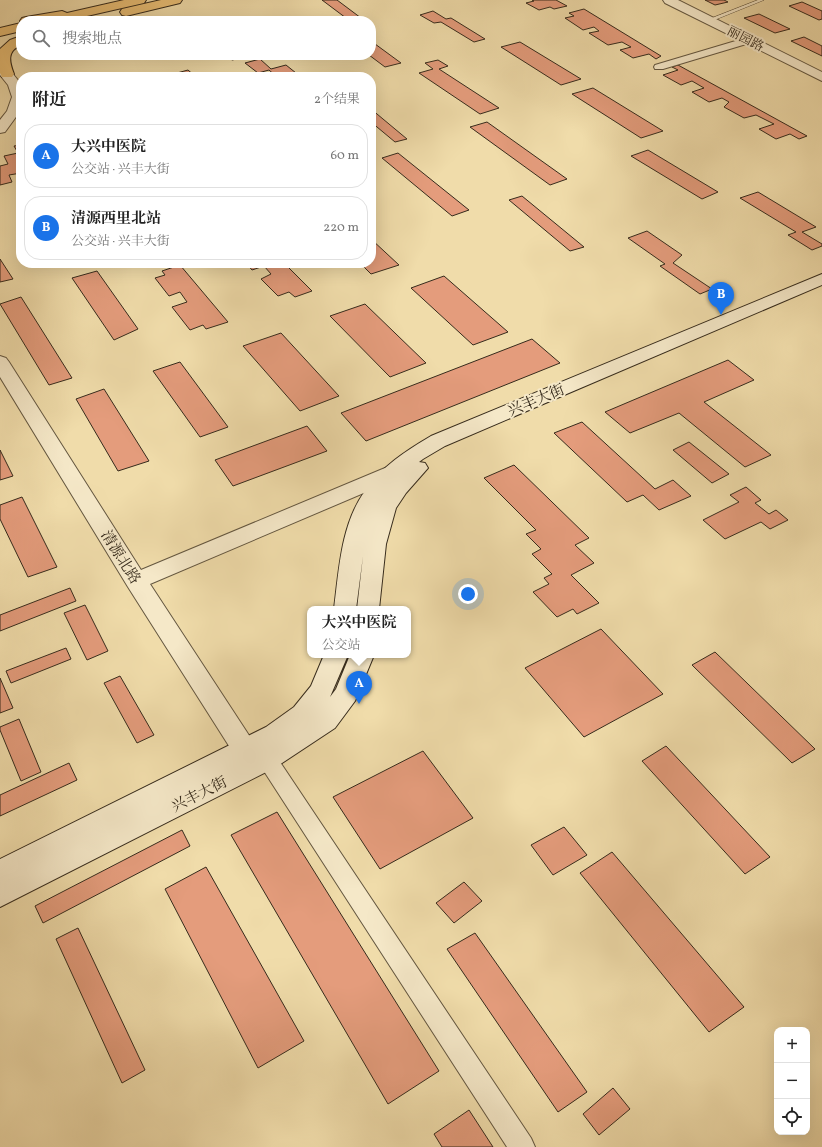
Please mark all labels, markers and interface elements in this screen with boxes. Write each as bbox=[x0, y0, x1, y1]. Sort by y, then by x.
search box bbox=[16, 16, 376, 60]
street label: 丽园路 bbox=[724, 23, 767, 57]
icon: search bbox=[30, 27, 52, 49]
text: 搜索地点 bbox=[62, 29, 122, 50]
text: 附近 bbox=[32, 89, 66, 112]
text: 2个结果 bbox=[314, 91, 360, 109]
text: 大兴中医院 bbox=[71, 137, 146, 158]
text: A bbox=[41, 147, 51, 165]
text: 60 m bbox=[331, 147, 359, 165]
text: 公交站 · 兴丰大街 bbox=[71, 161, 170, 179]
text: 清源西里北站 bbox=[71, 209, 161, 230]
text: B bbox=[42, 219, 50, 237]
text: 220 m bbox=[323, 219, 359, 237]
text: 公交站 · 兴丰大街 bbox=[71, 233, 170, 251]
pin: B bbox=[708, 282, 734, 315]
street label: 兴丰大街 bbox=[505, 380, 568, 423]
street label: 清源北路 bbox=[95, 527, 145, 589]
your location bbox=[458, 584, 478, 604]
popup bbox=[307, 606, 411, 658]
text: 大兴中医院 bbox=[321, 613, 397, 634]
text: 公交站 bbox=[321, 637, 361, 655]
pin: A bbox=[346, 671, 372, 704]
street label: 兴丰大街 bbox=[168, 772, 231, 818]
map controls bbox=[774, 1027, 810, 1135]
button: + bbox=[774, 1027, 810, 1063]
button: − bbox=[774, 1063, 810, 1099]
button: locate bbox=[774, 1099, 810, 1135]

